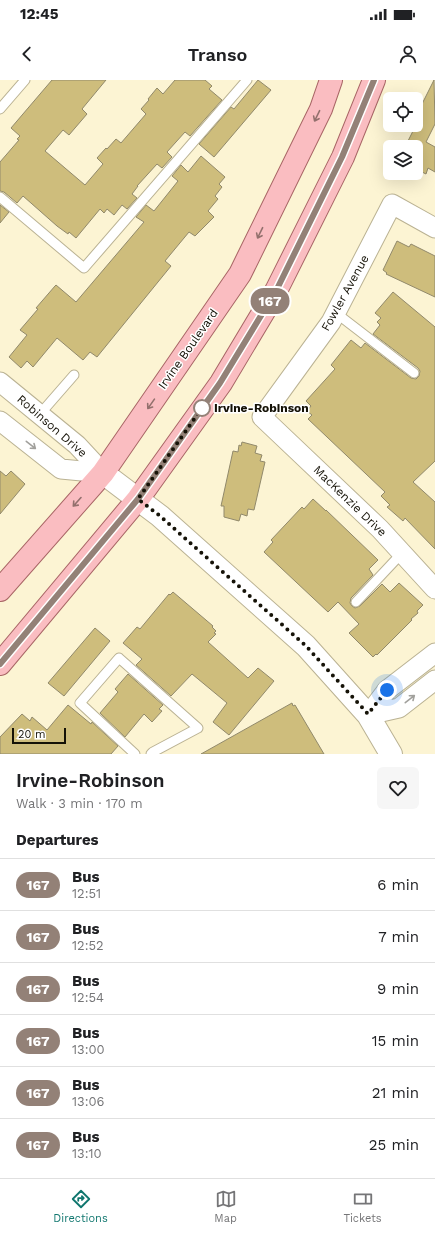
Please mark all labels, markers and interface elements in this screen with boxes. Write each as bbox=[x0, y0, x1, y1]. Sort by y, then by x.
text: 12:45 bbox=[20, 5, 58, 23]
icon: back bbox=[16, 43, 38, 65]
icon: person bbox=[397, 43, 419, 65]
text: Transo bbox=[188, 44, 247, 65]
map controls bbox=[383, 92, 423, 180]
button: locate bbox=[383, 92, 423, 132]
one-way arrow bbox=[313, 110, 320, 122]
button: layers bbox=[383, 140, 423, 180]
one-way arrow bbox=[256, 227, 263, 239]
street label: Fowler Avenue bbox=[318, 252, 372, 334]
line badge: 167 bbox=[247, 288, 293, 314]
text: 167 bbox=[259, 293, 281, 309]
street label: Irvine Boulevard bbox=[155, 306, 221, 392]
street label: Robinson Drive bbox=[14, 392, 90, 460]
one-way arrow bbox=[147, 398, 155, 409]
marker: Irvine-Robinson bbox=[193, 399, 211, 417]
place label: Irvine-Robinson bbox=[214, 401, 309, 415]
one-way arrow bbox=[25, 441, 36, 449]
street label: MacKenzie Drive bbox=[311, 463, 389, 539]
one-way arrow bbox=[72, 497, 81, 507]
your location bbox=[377, 680, 397, 700]
one-way arrow bbox=[404, 695, 415, 703]
scale bar bbox=[12, 726, 66, 745]
text: 20 m bbox=[18, 728, 46, 741]
button: heart bbox=[377, 767, 419, 809]
text: Irvine-Robinson bbox=[16, 769, 165, 792]
text: Walk · 3 min · 170 m bbox=[16, 796, 143, 811]
text: Departures bbox=[16, 831, 99, 849]
text: Bus bbox=[72, 868, 100, 886]
text: 6 min bbox=[377, 876, 419, 894]
text: 167 bbox=[27, 877, 49, 893]
text: 12:51 bbox=[72, 886, 101, 901]
text: Bus bbox=[72, 920, 100, 938]
text: 7 min bbox=[378, 928, 419, 946]
text: 167 bbox=[27, 929, 49, 945]
text: 12:52 bbox=[72, 938, 104, 953]
text: Bus bbox=[72, 972, 100, 990]
text: 9 min bbox=[377, 980, 419, 998]
text: 167 bbox=[27, 981, 49, 997]
text: 12:54 bbox=[72, 990, 104, 1005]
text: Bus bbox=[72, 1024, 100, 1042]
text: 15 min bbox=[372, 1032, 419, 1050]
text: 167 bbox=[27, 1033, 49, 1049]
text: 13:00 bbox=[72, 1042, 105, 1057]
text: Bus bbox=[72, 1076, 100, 1094]
text: 21 min bbox=[372, 1084, 419, 1102]
text: 167 bbox=[27, 1085, 49, 1101]
text: 13:06 bbox=[72, 1094, 105, 1109]
text: Bus bbox=[72, 1128, 100, 1146]
text: 25 min bbox=[369, 1136, 419, 1154]
text: 167 bbox=[27, 1137, 49, 1153]
text: 13:10 bbox=[72, 1146, 102, 1161]
tab: Directions bbox=[53, 1188, 108, 1225]
tab: Map bbox=[214, 1188, 237, 1225]
tab: Tickets bbox=[343, 1188, 382, 1225]

